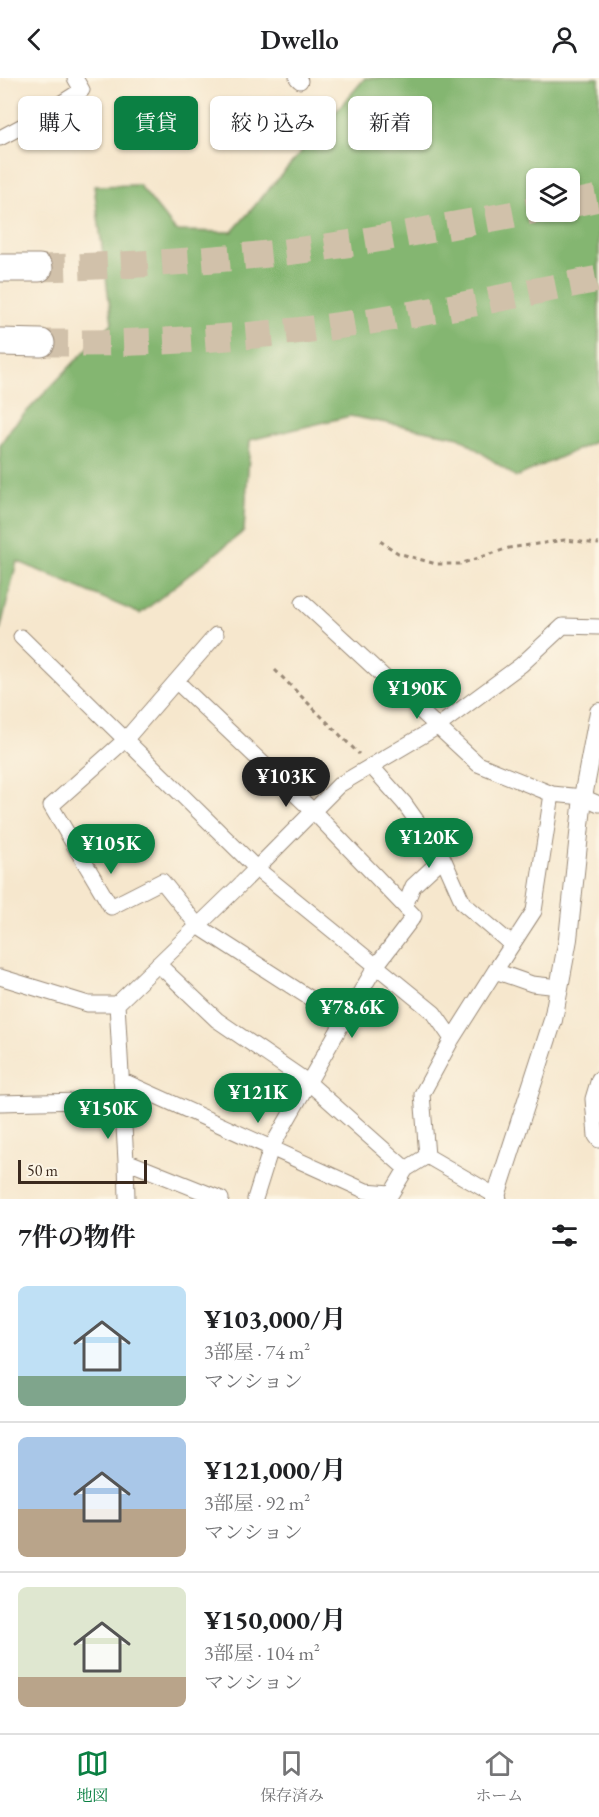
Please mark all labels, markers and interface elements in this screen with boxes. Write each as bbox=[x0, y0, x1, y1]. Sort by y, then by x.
text: Dwello bbox=[260, 22, 339, 57]
icon: back bbox=[18, 23, 51, 56]
icon: person bbox=[548, 23, 581, 56]
chip: 購入 bbox=[18, 96, 102, 150]
chip: 賃貸 bbox=[114, 96, 198, 150]
chip: 絞り込み bbox=[210, 96, 336, 150]
chip: 新着 bbox=[348, 96, 432, 150]
map controls bbox=[526, 168, 580, 222]
button: layers bbox=[526, 168, 580, 222]
pin: ¥190K bbox=[375, 669, 459, 720]
text: ¥190K bbox=[387, 675, 447, 701]
pin: ¥103K bbox=[244, 757, 328, 808]
text: ¥103K bbox=[256, 763, 316, 789]
pin: ¥120K bbox=[387, 818, 471, 869]
pin: ¥105K bbox=[69, 824, 153, 875]
text: ¥120K bbox=[399, 824, 459, 850]
text: ¥105K bbox=[81, 830, 141, 856]
pin: ¥78.6K bbox=[303, 988, 401, 1039]
text: ¥78.6K bbox=[320, 994, 385, 1020]
pin: ¥121K bbox=[216, 1073, 300, 1124]
text: ¥121K bbox=[228, 1079, 288, 1105]
pin: ¥150K bbox=[66, 1089, 150, 1140]
text: ¥150K bbox=[78, 1095, 138, 1121]
scale bar bbox=[18, 1157, 147, 1184]
text: 50 m bbox=[27, 1160, 58, 1181]
icon: filters bbox=[548, 1219, 581, 1252]
text: 7件の物件 bbox=[18, 1220, 136, 1254]
text: ¥103,000/月 bbox=[204, 1302, 346, 1336]
icon: home bbox=[66, 1310, 138, 1382]
text: 3部屋 · 74 m² bbox=[204, 1339, 310, 1365]
text: マンション bbox=[204, 1368, 303, 1394]
text: ¥121,000/月 bbox=[204, 1453, 346, 1487]
icon: home bbox=[66, 1461, 138, 1533]
text: 3部屋 · 92 m² bbox=[204, 1490, 310, 1516]
text: マンション bbox=[204, 1519, 303, 1545]
text: ¥150,000/月 bbox=[204, 1603, 346, 1637]
icon: home bbox=[66, 1611, 138, 1683]
text: 3部屋 · 104 m² bbox=[204, 1640, 320, 1666]
text: マンション bbox=[204, 1669, 303, 1695]
tab: 地図 bbox=[76, 1747, 109, 1806]
tab: 保存済み bbox=[260, 1747, 324, 1806]
tab: ホーム bbox=[475, 1747, 523, 1806]

